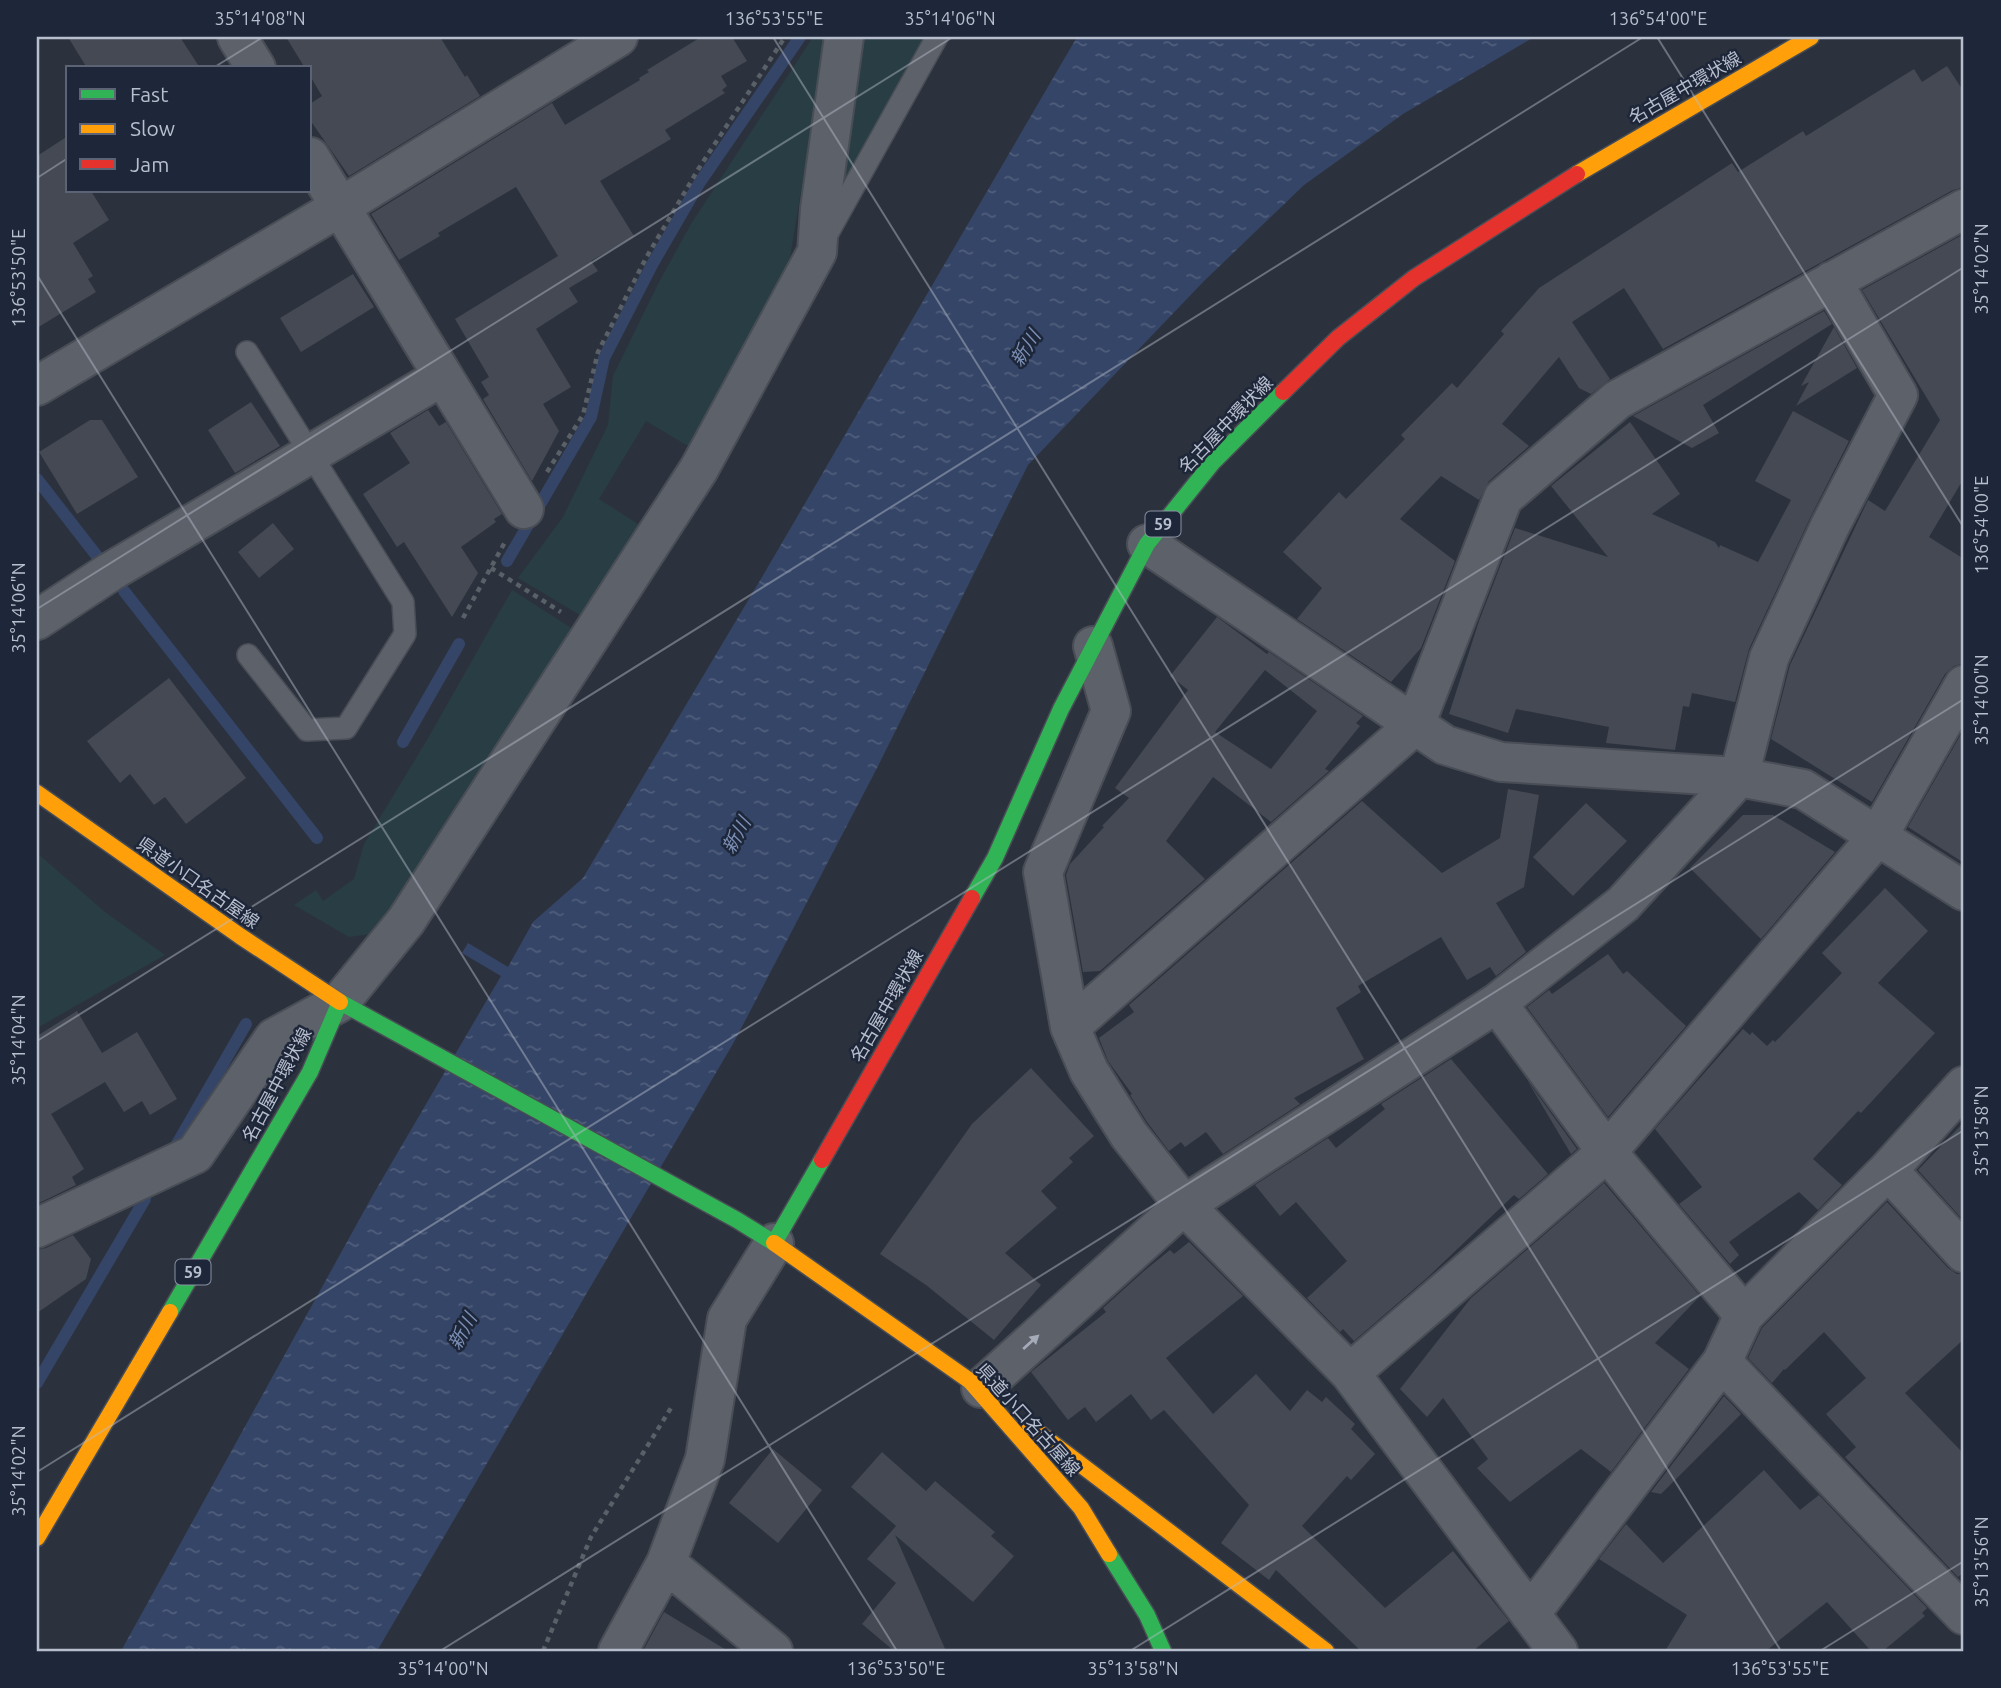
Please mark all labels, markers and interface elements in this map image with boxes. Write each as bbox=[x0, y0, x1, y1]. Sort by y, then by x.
text: 35°14'08"N bbox=[214, 8, 306, 28]
text: 136°53'55"E bbox=[725, 8, 823, 28]
text: 35°14'06"N bbox=[904, 8, 996, 28]
text: 136°54'00"E bbox=[1609, 8, 1707, 28]
street label: 名古屋中環状線 bbox=[1625, 47, 1744, 127]
legend bbox=[66, 66, 312, 192]
text: Fast bbox=[130, 82, 168, 106]
text: Slow bbox=[130, 116, 175, 140]
text: Jam bbox=[130, 152, 169, 176]
text: 35°14'02"N bbox=[1971, 223, 1991, 315]
text: 136°53'50"E bbox=[8, 229, 28, 327]
water label: 新川 bbox=[1006, 324, 1045, 370]
street label: 名古屋中環状線 bbox=[1174, 372, 1276, 477]
text: 136°54'00"E bbox=[1971, 476, 1991, 574]
road number: 59 bbox=[1146, 512, 1180, 537]
text: 35°14'06"N bbox=[8, 562, 28, 654]
text: 35°14'00"N bbox=[1971, 654, 1991, 746]
water label: 新川 bbox=[717, 811, 756, 857]
street label: 県道小口名古屋線 bbox=[134, 833, 263, 932]
street label: 名古屋中環状線 bbox=[846, 946, 926, 1065]
text: 35°14'04"N bbox=[8, 994, 28, 1086]
street label: 名古屋中環状線 bbox=[238, 1024, 315, 1145]
text: 35°13'58"N bbox=[1971, 1085, 1991, 1177]
road number: 59 bbox=[176, 1260, 210, 1284]
water label: 新川 bbox=[443, 1307, 482, 1353]
one-way arrow bbox=[1022, 1335, 1039, 1351]
street label: 県道小口名古屋線 bbox=[973, 1359, 1084, 1480]
text: 35°14'02"N bbox=[8, 1425, 28, 1517]
text: 35°13'56"N bbox=[1971, 1516, 1991, 1608]
text: 35°14'00"N bbox=[397, 1658, 489, 1678]
text: 136°53'50"E bbox=[847, 1658, 945, 1678]
text: 35°13'58"N bbox=[1087, 1658, 1179, 1678]
text: 136°53'55"E bbox=[1731, 1658, 1829, 1678]

